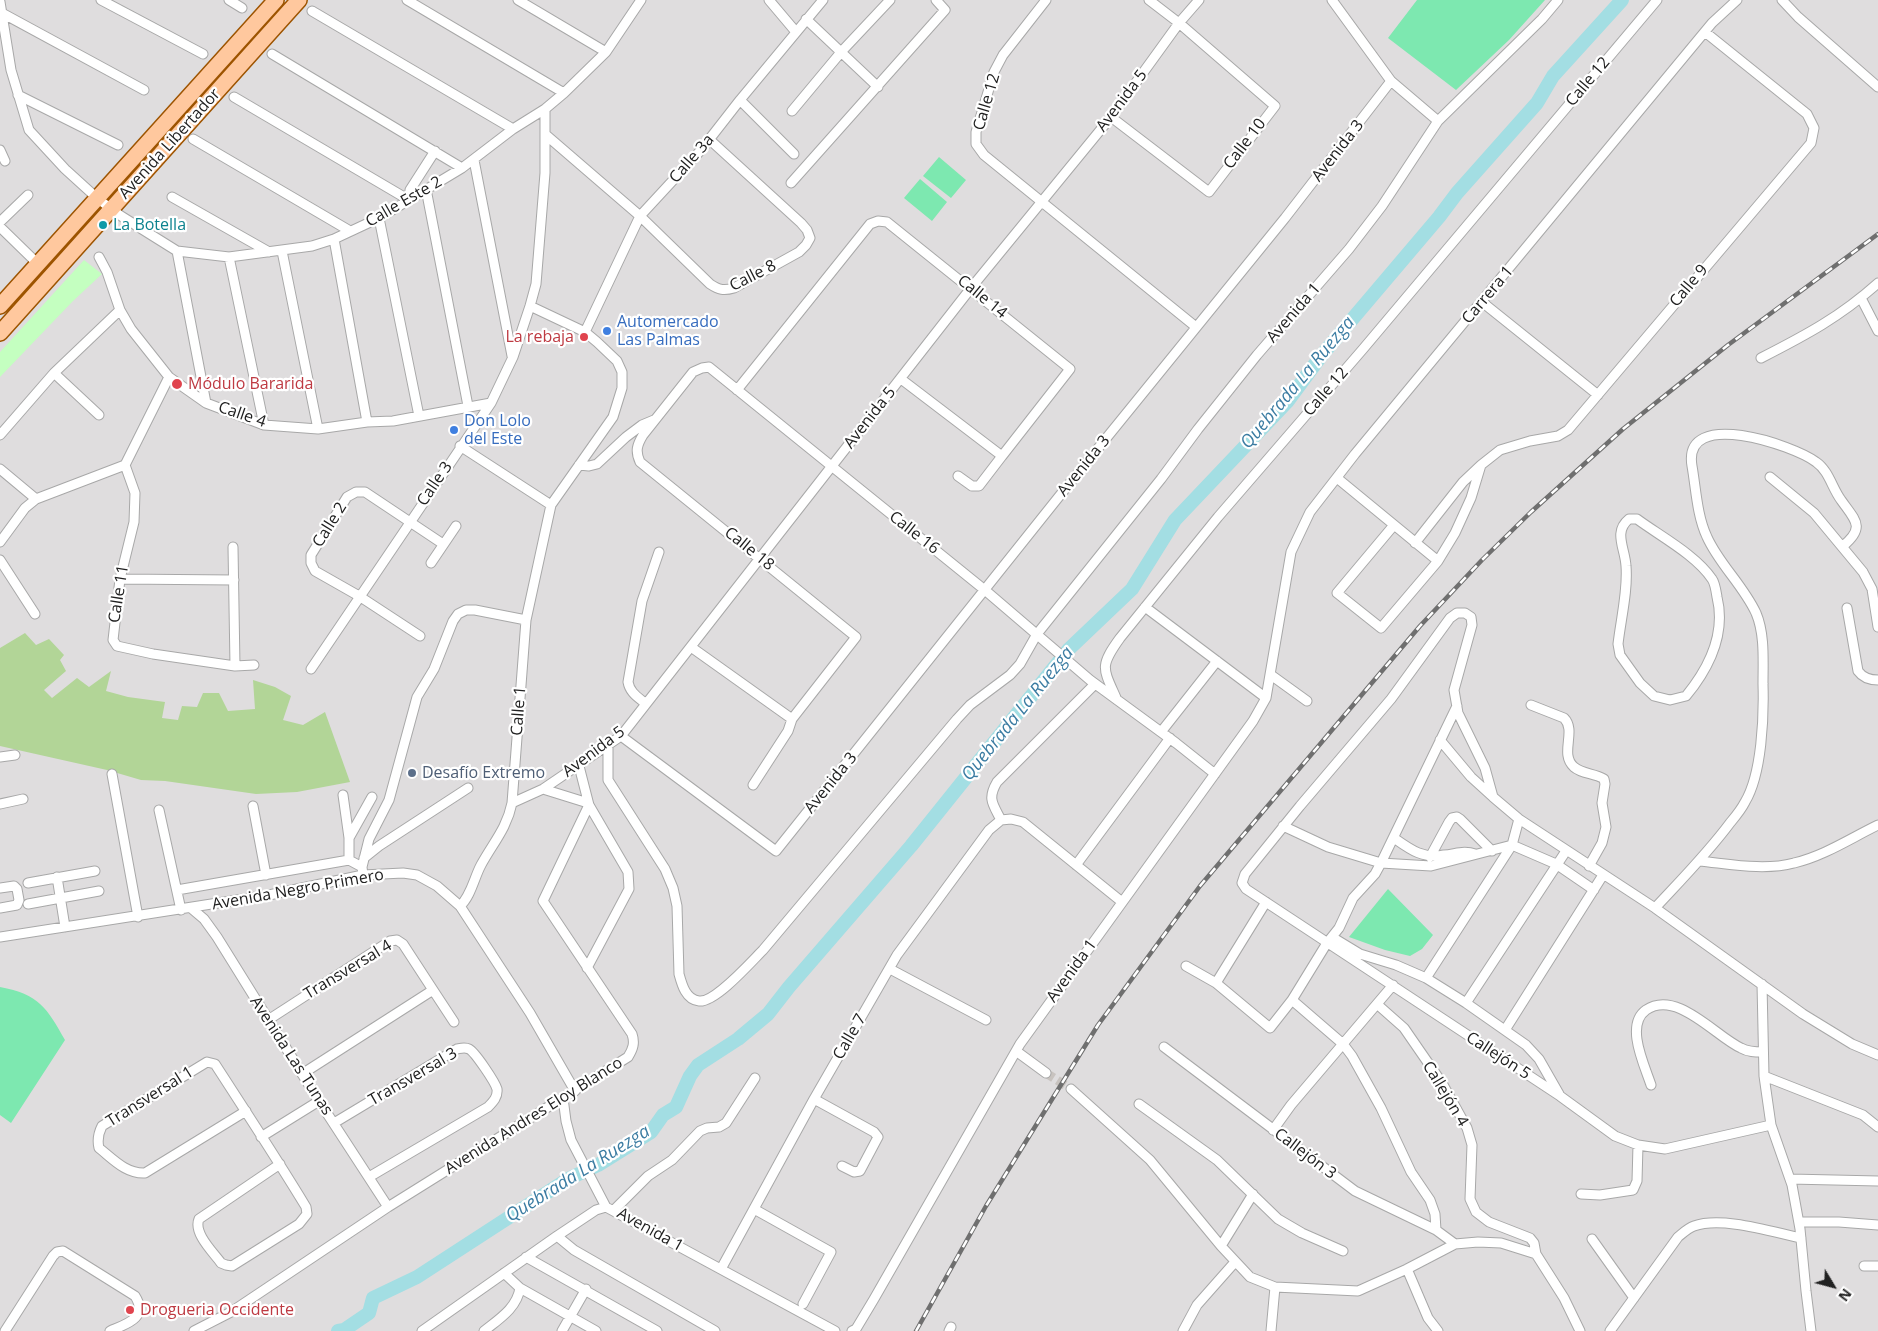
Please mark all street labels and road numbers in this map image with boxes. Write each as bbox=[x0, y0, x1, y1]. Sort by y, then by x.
street label: Calle 12 bbox=[1562, 53, 1614, 111]
street label: Avenida 5 bbox=[1092, 66, 1152, 136]
street label: Calle 12 bbox=[970, 71, 1004, 133]
street label: Avenida Libertador bbox=[115, 85, 225, 203]
street label: Calle 10 bbox=[1220, 115, 1270, 173]
street label: Avenida 3 bbox=[1308, 116, 1368, 186]
street label: Calle 3a bbox=[666, 131, 718, 187]
street label: Calle Este 2 bbox=[363, 173, 445, 231]
street label: Calle 8 bbox=[727, 256, 779, 296]
street label: Calle 9 bbox=[1666, 261, 1712, 311]
street label: Carrera 1 bbox=[1458, 262, 1518, 328]
street label: Calle 14 bbox=[953, 271, 1011, 323]
street label: Avenida 1 bbox=[1263, 279, 1325, 347]
street label: Calle 12 bbox=[1300, 364, 1352, 420]
street label: Avenida 5 bbox=[840, 383, 900, 453]
street label: Calle 4 bbox=[216, 398, 268, 432]
street label: Avenida 3 bbox=[1054, 432, 1114, 500]
street label: Calle 3 bbox=[413, 458, 457, 510]
street label: Calle 2 bbox=[309, 499, 351, 551]
street label: Calle 16 bbox=[885, 507, 943, 559]
street label: Calle 18 bbox=[720, 523, 778, 575]
street label: Calle 11 bbox=[105, 564, 133, 624]
street label: Calle 1 bbox=[508, 686, 530, 736]
street label: Avenida 5 bbox=[559, 722, 629, 782]
street label: Avenida 3 bbox=[801, 749, 861, 817]
street label: Avenida Negro Primero bbox=[211, 865, 385, 915]
street label: Transversal 4 bbox=[301, 936, 395, 1004]
street label: Avenida 1 bbox=[1043, 936, 1101, 1006]
street label: Avenida Las Tunas bbox=[245, 993, 337, 1119]
street label: Calle 7 bbox=[829, 1011, 871, 1063]
street label: Callejón 5 bbox=[1462, 1028, 1534, 1084]
street label: Transversal 3 bbox=[365, 1044, 461, 1110]
street label: Avenida Andres Eloy Blanco bbox=[442, 1053, 626, 1179]
street label: Callejón 4 bbox=[1418, 1058, 1472, 1130]
street label: Transversal 1 bbox=[103, 1063, 197, 1131]
street label: Callejón 3 bbox=[1270, 1124, 1340, 1184]
street label: Avenida 1 bbox=[613, 1204, 687, 1256]

